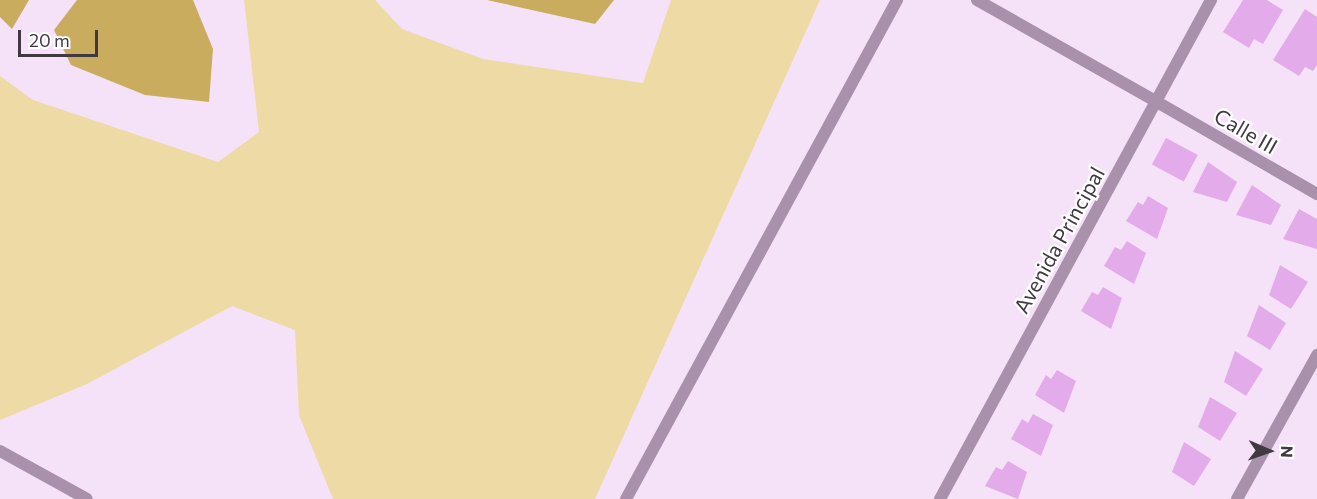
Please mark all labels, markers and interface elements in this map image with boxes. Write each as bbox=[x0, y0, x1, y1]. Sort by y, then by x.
scale bar bbox=[21, 18, 100, 56]
text: 20 m bbox=[29, 29, 70, 51]
street label: Calle III bbox=[1210, 103, 1282, 159]
street label: Avenida Principal bbox=[1008, 163, 1110, 317]
north arrow bbox=[1239, 421, 1299, 481]
text: N bbox=[1278, 445, 1297, 458]

